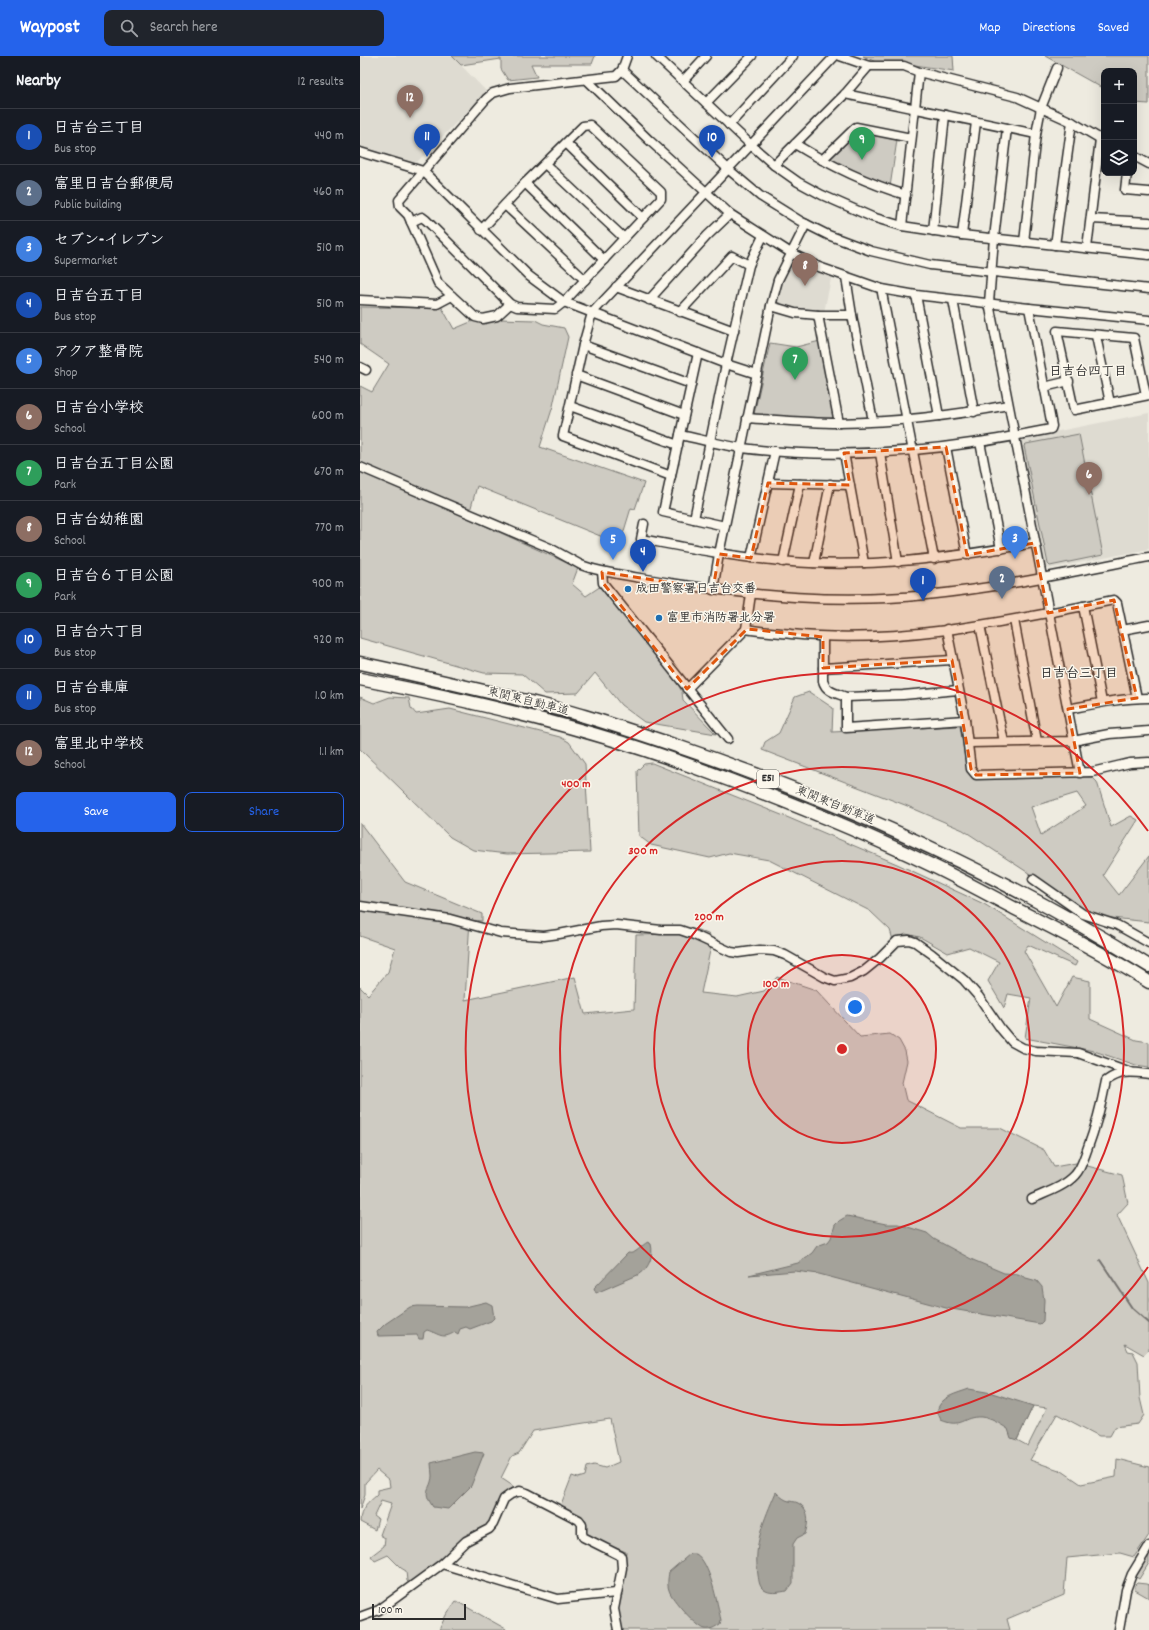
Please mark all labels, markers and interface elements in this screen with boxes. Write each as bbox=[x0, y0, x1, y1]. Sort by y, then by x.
search box bbox=[104, 10, 384, 46]
text: Waypost bbox=[20, 15, 80, 42]
icon: search bbox=[118, 17, 140, 39]
text: Search here bbox=[150, 17, 218, 39]
text: Map bbox=[979, 18, 1001, 38]
text: Directions bbox=[1023, 18, 1076, 38]
text: Saved bbox=[1098, 18, 1129, 38]
map controls bbox=[1101, 68, 1137, 176]
button: + bbox=[1101, 68, 1137, 104]
text: Nearby bbox=[16, 70, 60, 94]
text: 12 results bbox=[298, 73, 344, 92]
pin: 12 bbox=[397, 85, 423, 118]
button: − bbox=[1101, 104, 1137, 140]
text: 日吉台三丁目 bbox=[54, 118, 144, 140]
pin: 11 bbox=[414, 124, 440, 157]
pin: 10 bbox=[699, 125, 725, 158]
text: 1 bbox=[28, 127, 30, 146]
text: 440 m bbox=[314, 127, 344, 146]
pin: 9 bbox=[849, 127, 875, 160]
text: Bus stop bbox=[54, 140, 96, 159]
button: layers bbox=[1101, 140, 1137, 176]
text: 富里日吉台郵便局 bbox=[54, 174, 174, 196]
text: 2 bbox=[26, 183, 32, 202]
text: 460 m bbox=[313, 183, 344, 202]
text: Public building bbox=[54, 196, 122, 215]
text: セブン-イレブン bbox=[54, 230, 164, 252]
text: 3 bbox=[26, 239, 32, 258]
text: 510 m bbox=[316, 239, 344, 258]
text: Supermarket bbox=[54, 252, 118, 271]
pin: 8 bbox=[792, 253, 818, 286]
text: 日吉台五丁目 bbox=[54, 286, 144, 308]
text: 4 bbox=[26, 295, 32, 314]
text: 510 m bbox=[316, 295, 344, 314]
text: Bus stop bbox=[54, 308, 96, 327]
text: アクア整骨院 bbox=[54, 342, 143, 364]
pin: 7 bbox=[782, 347, 808, 380]
text: 5 bbox=[26, 351, 32, 370]
text: 540 m bbox=[314, 351, 344, 370]
district label: 日吉台四丁目 bbox=[1049, 363, 1127, 382]
text: Shop bbox=[54, 364, 77, 383]
text: 日吉台小学校 bbox=[54, 398, 144, 420]
text: 6 bbox=[26, 407, 32, 426]
text: 600 m bbox=[312, 407, 344, 426]
text: School bbox=[54, 420, 86, 439]
text: 日吉台五丁目公園 bbox=[54, 454, 174, 476]
pin: 6 bbox=[1076, 462, 1102, 495]
text: 7 bbox=[27, 463, 31, 482]
text: 670 m bbox=[314, 463, 344, 482]
text: Park bbox=[54, 476, 76, 495]
text: 日吉台幼稚園 bbox=[54, 510, 144, 532]
text: 8 bbox=[26, 519, 32, 538]
text: 770 m bbox=[315, 519, 344, 538]
pin: 3 bbox=[1002, 526, 1028, 559]
pin: 5 bbox=[600, 527, 626, 560]
text: School bbox=[54, 532, 86, 551]
pin: 4 bbox=[630, 539, 656, 572]
text: 日吉台６丁目公園 bbox=[54, 566, 174, 588]
pin: 2 bbox=[989, 566, 1015, 599]
pin: 1 bbox=[910, 568, 936, 601]
text: 9 bbox=[26, 575, 32, 594]
text: 900 m bbox=[312, 575, 344, 594]
place label: 成田警察署日吉台交番 bbox=[636, 581, 756, 598]
marker: 成田警察署日吉台交番 bbox=[623, 584, 633, 594]
text: Park bbox=[54, 588, 76, 607]
place label: 富里市消防署北分署 bbox=[667, 610, 775, 627]
marker: 富里市消防署北分署 bbox=[654, 613, 664, 623]
text: 日吉台六丁目 bbox=[54, 622, 144, 644]
text: 10 bbox=[24, 631, 34, 650]
text: 920 m bbox=[313, 631, 344, 650]
text: Bus stop bbox=[54, 644, 96, 663]
district label: 日吉台三丁目 bbox=[1040, 665, 1118, 684]
text: 日吉台車庫 bbox=[54, 678, 129, 700]
street label: 東関東自動車道 bbox=[485, 684, 571, 720]
text: 11 bbox=[26, 687, 32, 706]
text: 1.0 km bbox=[315, 687, 344, 706]
text: Bus stop bbox=[54, 700, 96, 719]
text: 富里北中学校 bbox=[54, 734, 144, 756]
text: 12 bbox=[25, 743, 33, 762]
text: 1.1 km bbox=[319, 743, 344, 762]
text: School bbox=[54, 756, 86, 775]
road number: E51 bbox=[757, 770, 779, 788]
text: 400 m bbox=[561, 776, 591, 793]
street label: 東関東自動車道 bbox=[793, 782, 877, 830]
button: Save bbox=[16, 792, 176, 832]
button: Share bbox=[184, 792, 344, 832]
text: 300 m bbox=[628, 843, 658, 860]
text: 200 m bbox=[694, 909, 724, 926]
text: 100 m bbox=[763, 976, 789, 993]
your location bbox=[845, 997, 865, 1017]
centre of rings bbox=[835, 1042, 849, 1056]
scale bar bbox=[372, 1602, 466, 1621]
text: 100 m bbox=[378, 1603, 402, 1619]

